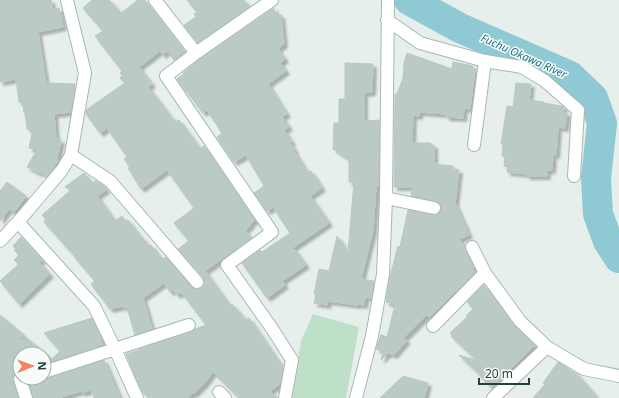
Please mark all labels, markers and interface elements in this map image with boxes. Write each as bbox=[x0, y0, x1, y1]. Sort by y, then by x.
water label: Fuchu Okawa River bbox=[479, 30, 570, 82]
north arrow bbox=[12, 346, 52, 386]
scale bar bbox=[479, 360, 529, 386]
text: N bbox=[35, 361, 50, 370]
text: 20 m bbox=[485, 365, 513, 382]

